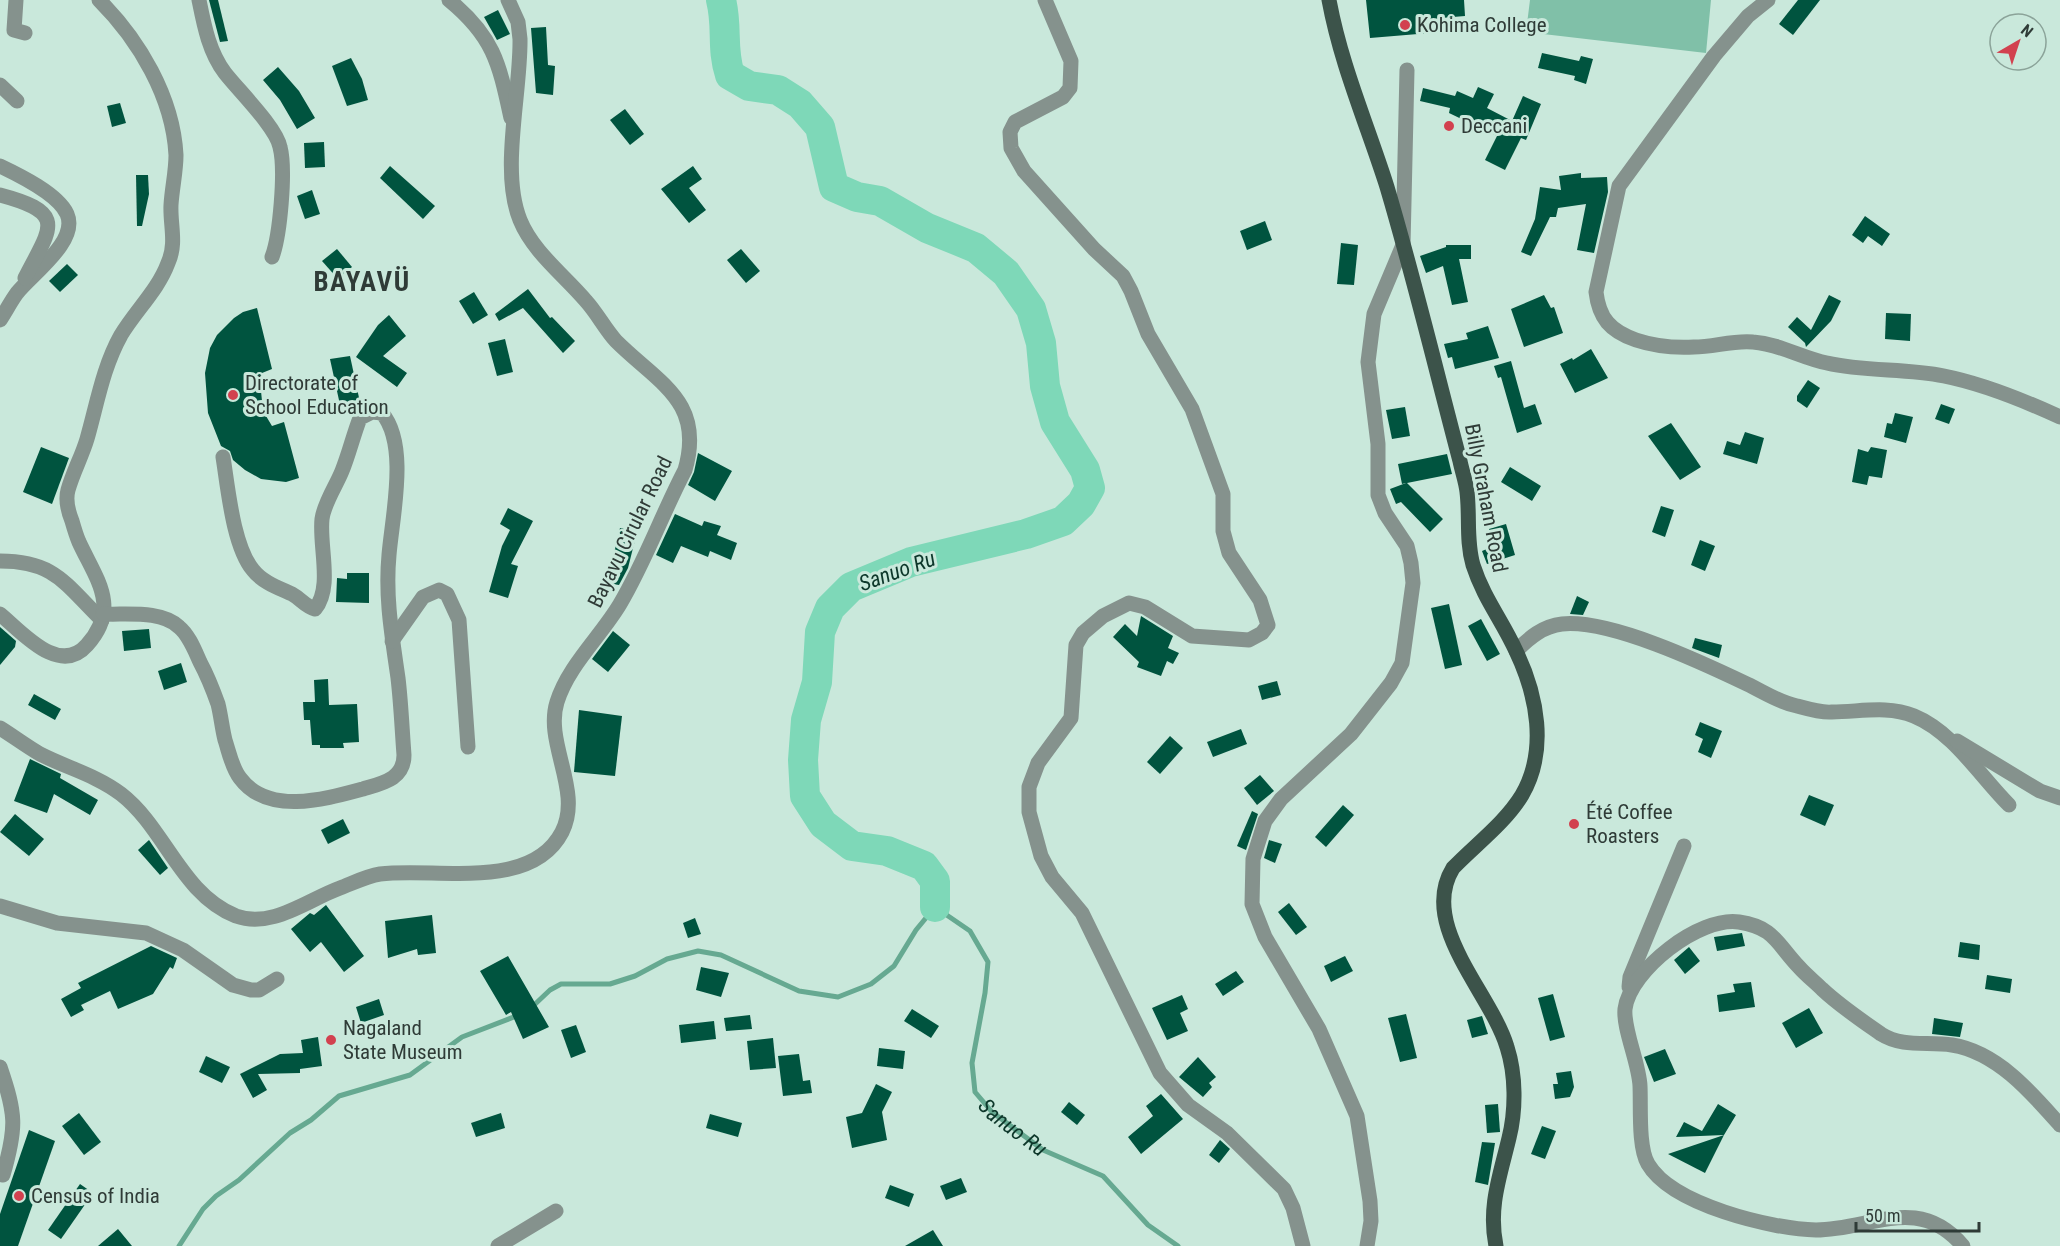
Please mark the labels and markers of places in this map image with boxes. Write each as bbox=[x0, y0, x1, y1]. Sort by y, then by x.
place label: Kohima College bbox=[1417, 13, 1547, 37]
marker: Kohima College bbox=[1398, 18, 1412, 32]
place label: Deccani bbox=[1461, 114, 1527, 138]
marker: Deccani bbox=[1442, 119, 1456, 133]
place label: Directorate of School Education bbox=[245, 371, 389, 419]
marker: Directorate of School Education bbox=[226, 388, 240, 402]
place label: Été Coffee Roasters bbox=[1586, 800, 1673, 848]
marker: Été Coffee Roasters bbox=[1567, 817, 1581, 831]
place label: Nagaland State Museum bbox=[343, 1016, 462, 1064]
marker: Nagaland State Museum bbox=[324, 1033, 338, 1047]
place label: Census of India bbox=[31, 1184, 160, 1208]
marker: Census of India bbox=[12, 1189, 26, 1203]

